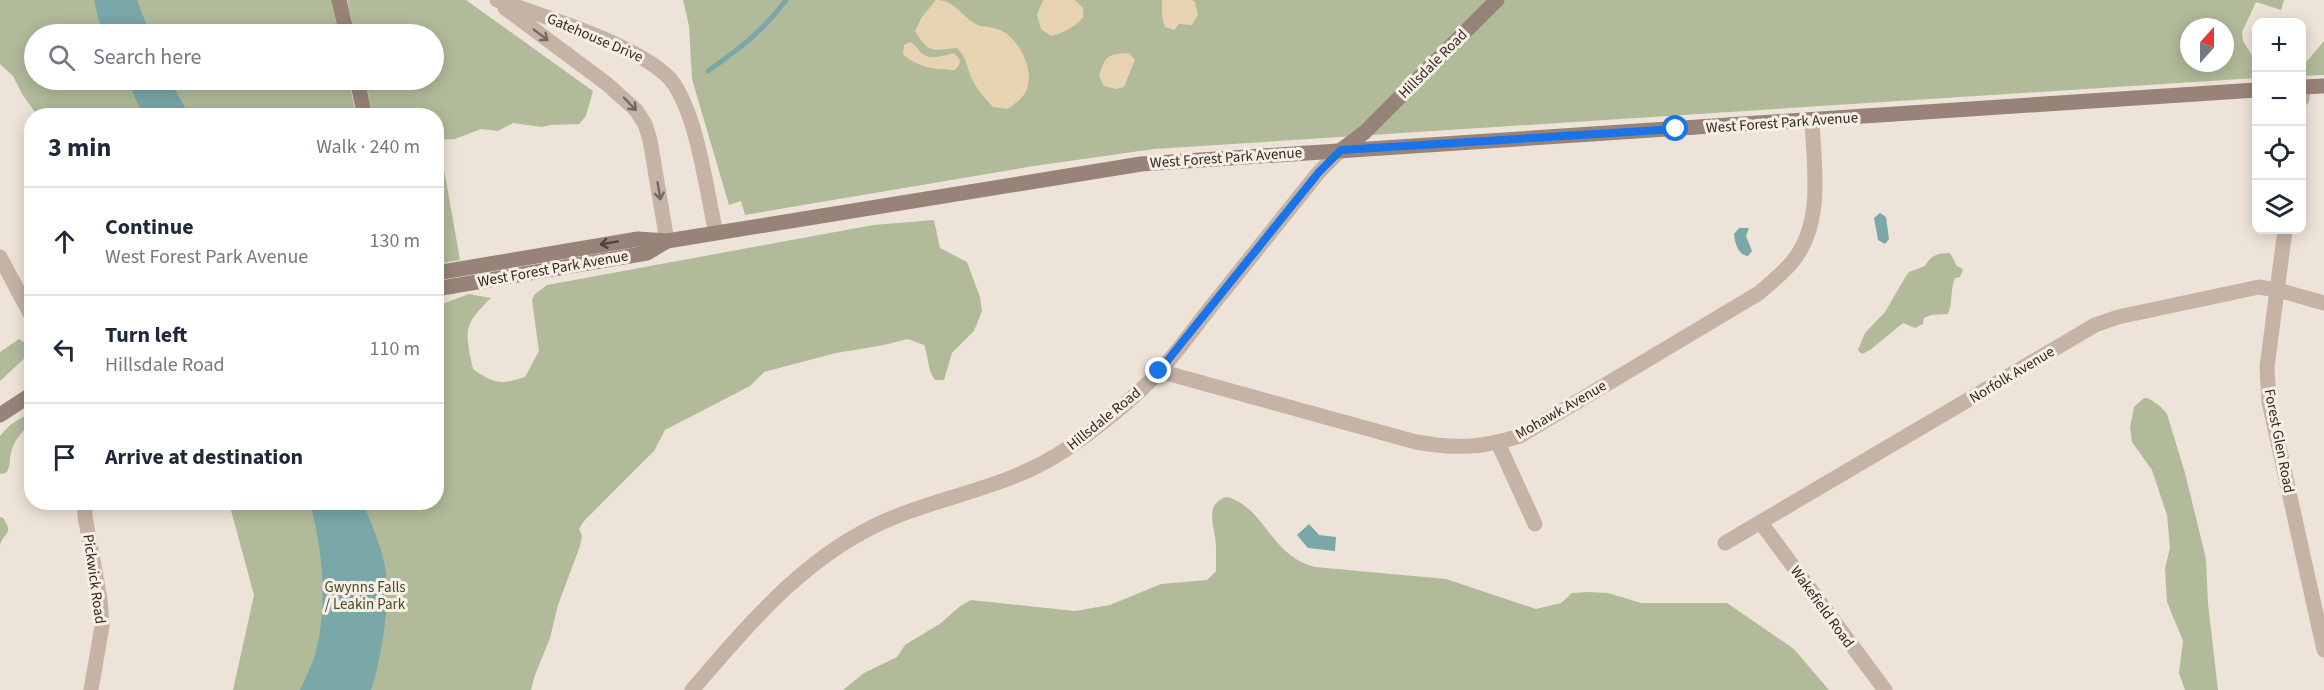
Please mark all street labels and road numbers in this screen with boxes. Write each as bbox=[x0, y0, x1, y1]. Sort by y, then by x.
street label: Gatehouse Drive bbox=[544, 8, 646, 68]
street label: Hillsdale Road bbox=[1394, 25, 1472, 103]
street label: West Forest Park Avenue bbox=[1705, 107, 1859, 139]
street label: West Forest Park Avenue bbox=[1149, 142, 1303, 174]
street label: West Forest Park Avenue bbox=[476, 245, 630, 293]
street label: Norfolk Avenue bbox=[1965, 341, 2059, 409]
street label: Mohawk Avenue bbox=[1511, 375, 1611, 445]
street label: Hillsdale Road bbox=[1063, 383, 1145, 455]
street label: Forest Glen Road bbox=[2259, 387, 2299, 495]
street label: Pickwick Road bbox=[77, 533, 111, 625]
street label: Wakefield Road bbox=[1785, 562, 1859, 652]

